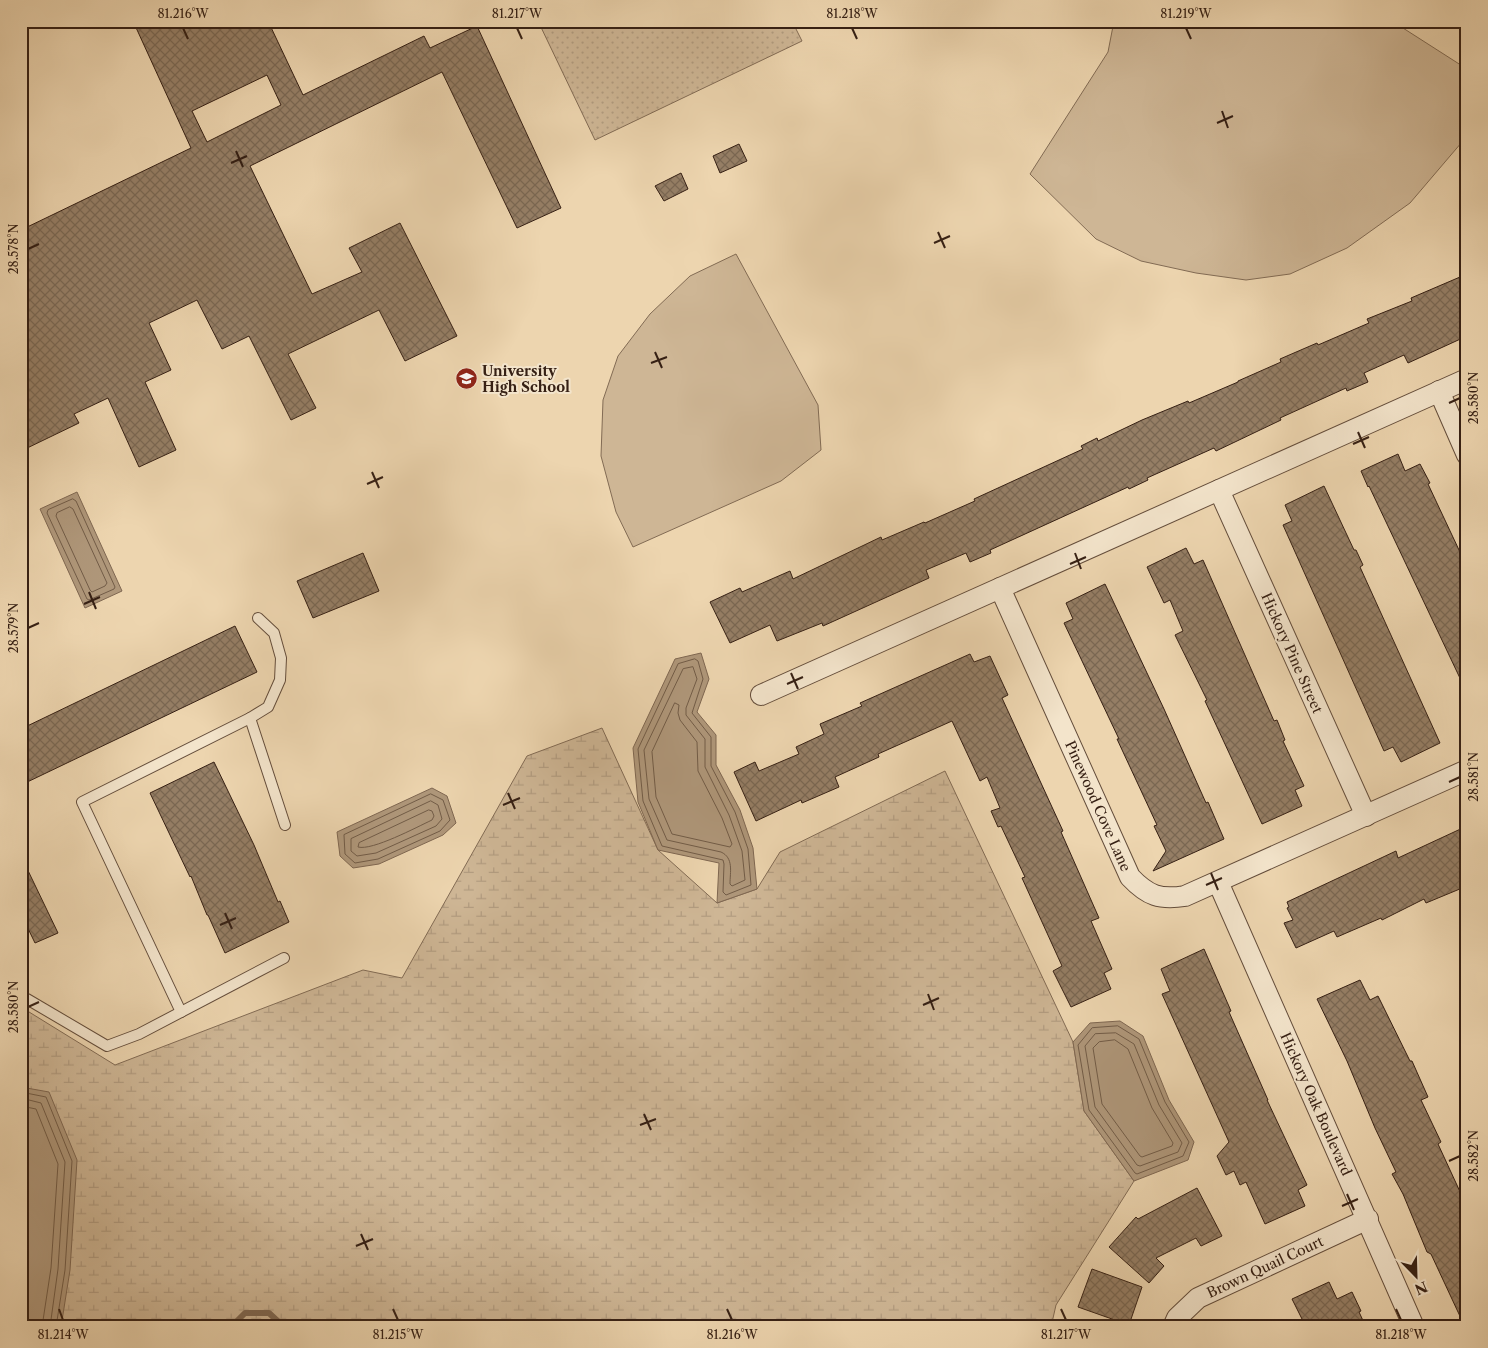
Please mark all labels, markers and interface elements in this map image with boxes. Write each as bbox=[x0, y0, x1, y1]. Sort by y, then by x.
text: 81.216°W bbox=[157, 6, 209, 21]
text: 81.217°W bbox=[492, 6, 543, 21]
text: 81.218°W bbox=[826, 6, 879, 21]
text: 81.219°W bbox=[1160, 6, 1213, 21]
text: 28.578°N bbox=[6, 224, 21, 274]
place label: University High School bbox=[482, 362, 570, 396]
school or university icon: University High School bbox=[454, 367, 478, 391]
text: 28.580°N bbox=[1466, 372, 1481, 424]
street label: Hickory Pine Street bbox=[1257, 590, 1327, 716]
text: 28.579°N bbox=[6, 603, 21, 653]
street label: Pinewood Cove Lane bbox=[1061, 738, 1135, 874]
text: 28.581°N bbox=[1466, 752, 1481, 802]
text: 28.580°N bbox=[6, 981, 21, 1033]
street label: Hickory Oak Boulevard bbox=[1276, 1030, 1356, 1179]
text: 28.582°N bbox=[1466, 1130, 1481, 1182]
street label: Brown Quail Court bbox=[1204, 1232, 1326, 1302]
north arrow bbox=[1390, 1250, 1440, 1300]
text: N bbox=[1412, 1277, 1430, 1299]
text: 81.214°W bbox=[37, 1327, 89, 1342]
text: 81.215°W bbox=[373, 1327, 424, 1342]
text: 81.216°W bbox=[706, 1327, 758, 1342]
text: 81.217°W bbox=[1041, 1327, 1092, 1342]
text: 81.218°W bbox=[1375, 1327, 1428, 1342]

